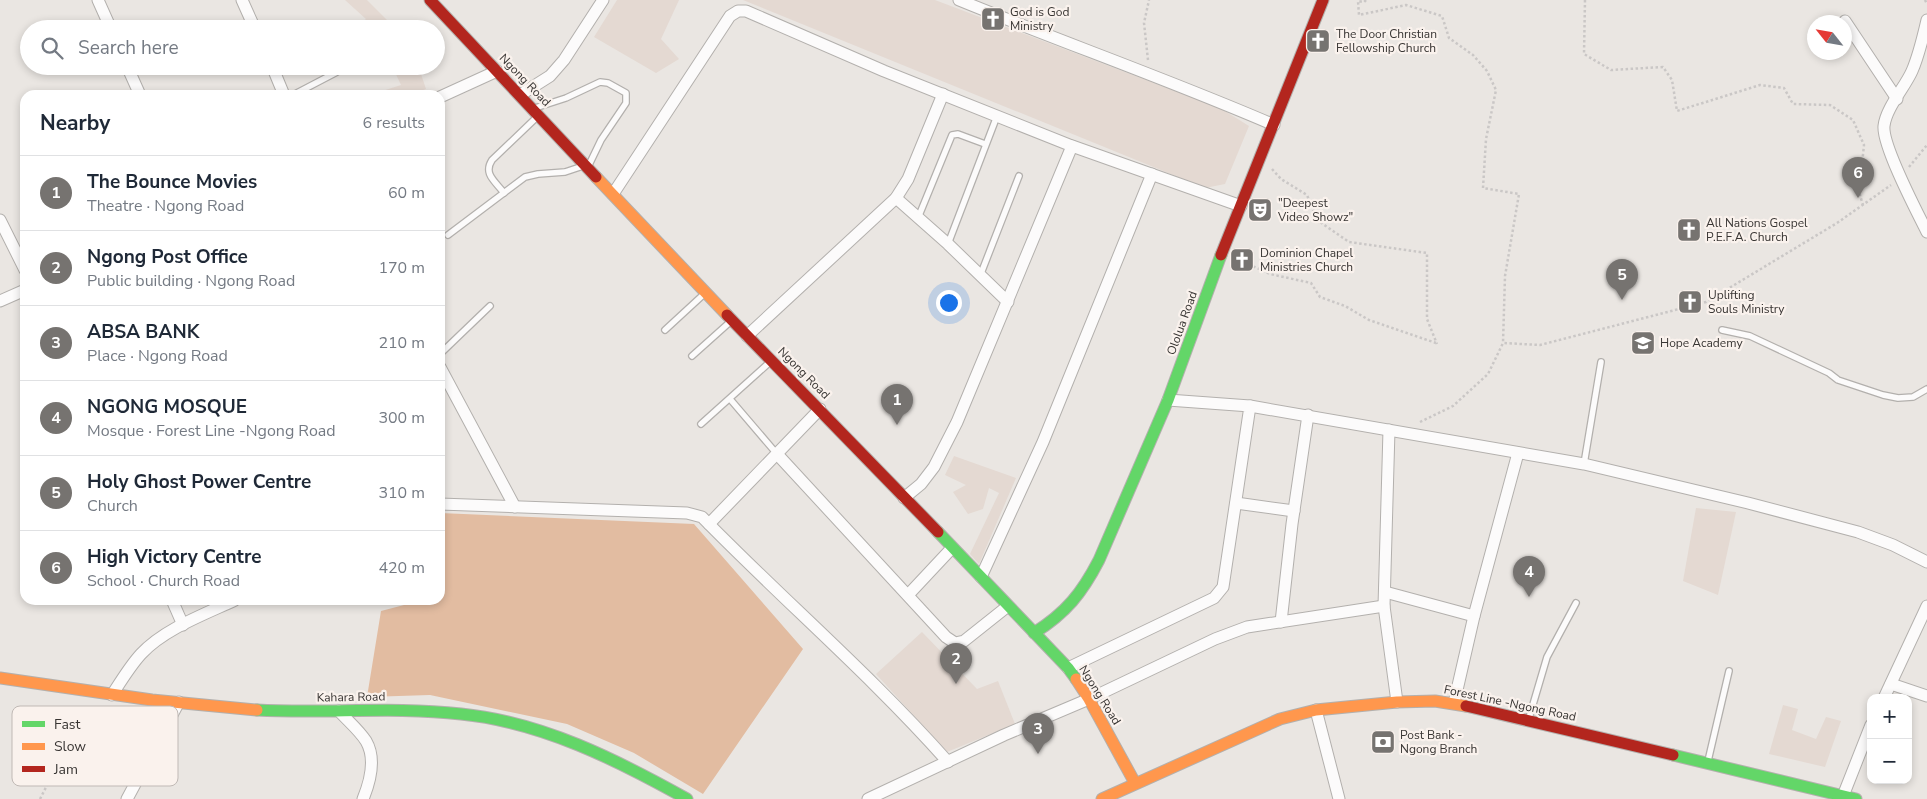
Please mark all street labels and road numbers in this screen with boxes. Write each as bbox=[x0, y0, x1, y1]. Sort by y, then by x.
street label: Ngong Road bbox=[496, 50, 554, 110]
street label: Ololua Road bbox=[1163, 289, 1201, 357]
street label: Ngong Road bbox=[775, 344, 834, 403]
street label: Ngong Road bbox=[1075, 662, 1125, 728]
street label: Forest Line -Ngong Road bbox=[1442, 681, 1578, 725]
street label: Kahara Road bbox=[317, 688, 385, 706]

